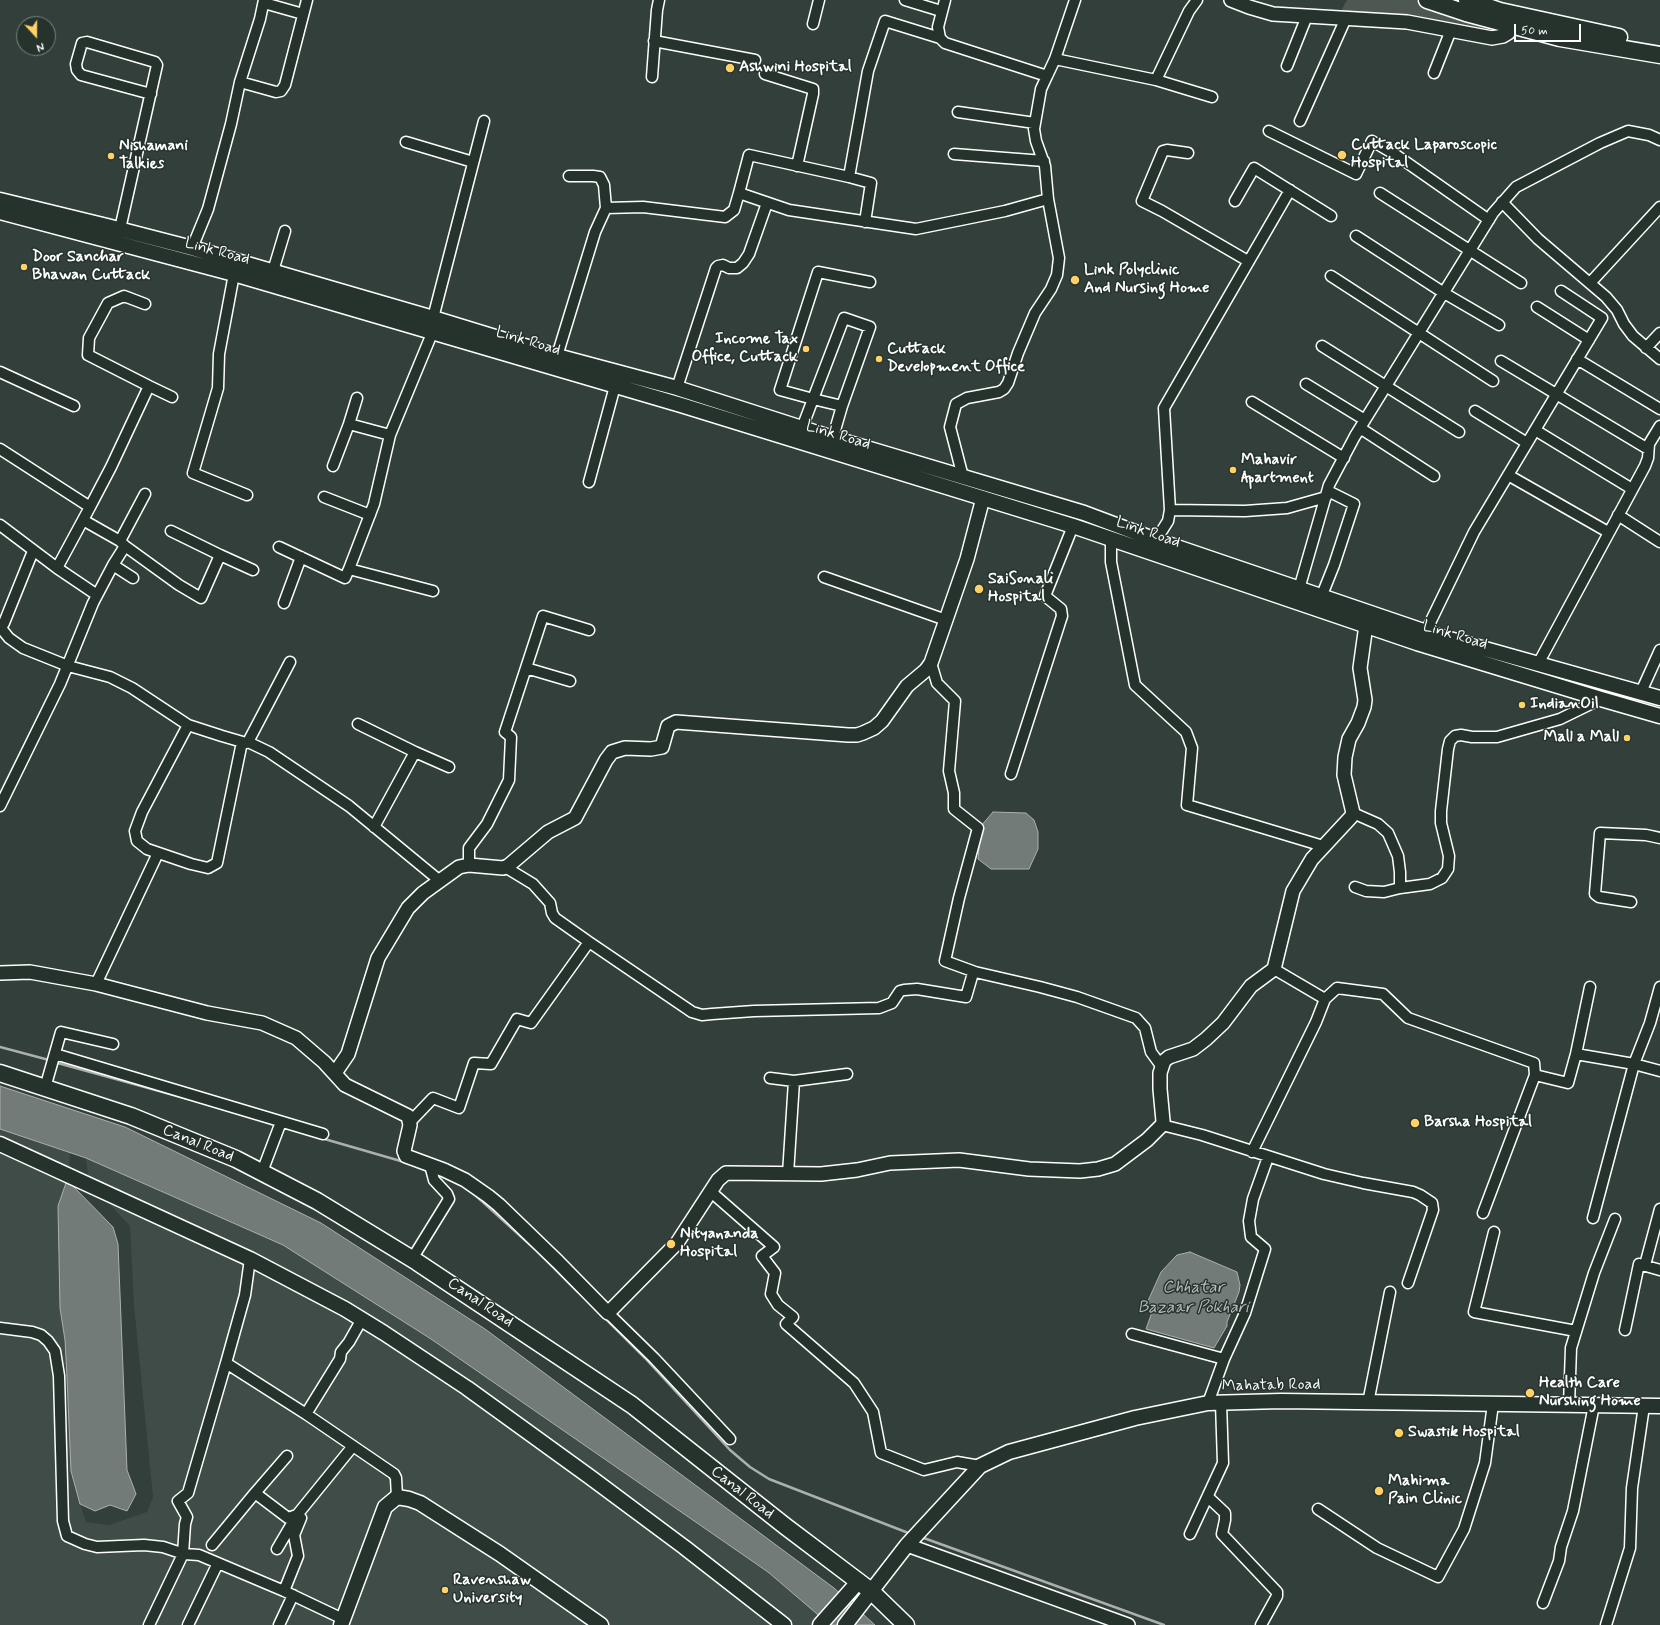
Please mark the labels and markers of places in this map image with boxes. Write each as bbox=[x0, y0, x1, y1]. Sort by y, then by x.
place label: Ashwini Hospital bbox=[739, 58, 852, 78]
marker: Ashwini Hospital bbox=[724, 62, 736, 74]
place label: Cuttack Laparoscopic Hospital bbox=[1351, 136, 1497, 174]
place label: Nishamani Talkies bbox=[119, 137, 188, 175]
marker: Cuttack Laparoscopic Hospital bbox=[1336, 149, 1348, 161]
marker: Nishamani Talkies bbox=[106, 151, 116, 161]
place label: Door Sanchar Bhawan Cuttack bbox=[32, 248, 150, 286]
place label: Link Polyclinic And Nursing Home bbox=[1084, 261, 1210, 299]
marker: Door Sanchar Bhawan Cuttack bbox=[19, 262, 29, 272]
marker: Link Polyclinic And Nursing Home bbox=[1069, 274, 1081, 286]
place label: Income Tax Office, Cuttack bbox=[691, 330, 798, 368]
place label: Cuttack Development Office bbox=[887, 340, 1025, 378]
marker: Income Tax Office, Cuttack bbox=[801, 344, 811, 354]
marker: Cuttack Development Office bbox=[874, 354, 884, 364]
place label: Mahavir Apartment bbox=[1241, 451, 1314, 489]
marker: Mahavir Apartment bbox=[1228, 465, 1238, 475]
place label: SaiSonali Hospital bbox=[988, 570, 1053, 608]
marker: SaiSonali Hospital bbox=[973, 583, 985, 595]
place label: IndianOil bbox=[1530, 695, 1599, 715]
marker: IndianOil bbox=[1517, 700, 1527, 710]
place label: Mall a Mall bbox=[1543, 728, 1619, 748]
marker: Mall a Mall bbox=[1622, 733, 1632, 743]
place label: Barsha Hospital bbox=[1424, 1113, 1532, 1133]
marker: Barsha Hospital bbox=[1409, 1117, 1421, 1129]
place label: Nityananda Hospital bbox=[680, 1225, 759, 1263]
marker: Nityananda Hospital bbox=[665, 1238, 677, 1250]
place label: Health Care Nurshing Home bbox=[1539, 1374, 1641, 1412]
marker: Health Care Nurshing Home bbox=[1524, 1387, 1536, 1399]
place label: Swastik Hospital bbox=[1408, 1423, 1520, 1443]
marker: Swastik Hospital bbox=[1393, 1427, 1405, 1439]
place label: Mahima Pain Clinic bbox=[1388, 1472, 1462, 1510]
marker: Mahima Pain Clinic bbox=[1373, 1485, 1385, 1497]
place label: Ravenshaw University bbox=[453, 1571, 531, 1609]
marker: Ravenshaw University bbox=[440, 1585, 450, 1595]

